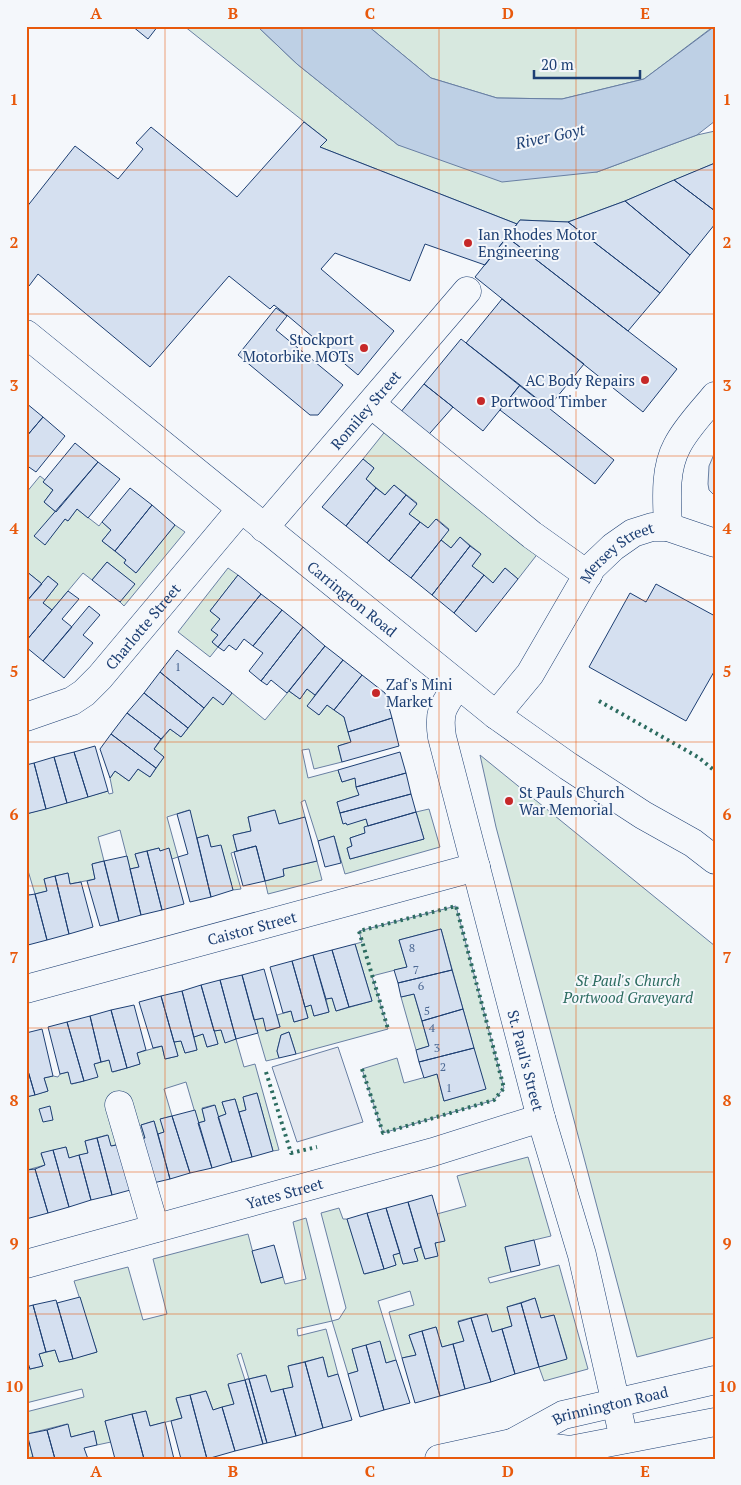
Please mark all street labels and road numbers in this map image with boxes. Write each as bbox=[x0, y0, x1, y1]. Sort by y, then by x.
street label: Romiley Street bbox=[326, 365, 405, 453]
street label: Mersey Street bbox=[575, 517, 657, 586]
street label: Carrington Road bbox=[303, 556, 401, 641]
street label: Charlotte Street bbox=[101, 579, 185, 674]
street label: Caistor Street bbox=[205, 906, 299, 949]
street label: St. Paul's Street bbox=[503, 1008, 549, 1114]
street label: Yates Street bbox=[243, 1173, 326, 1213]
street label: Brinnington Road bbox=[548, 1381, 670, 1429]

